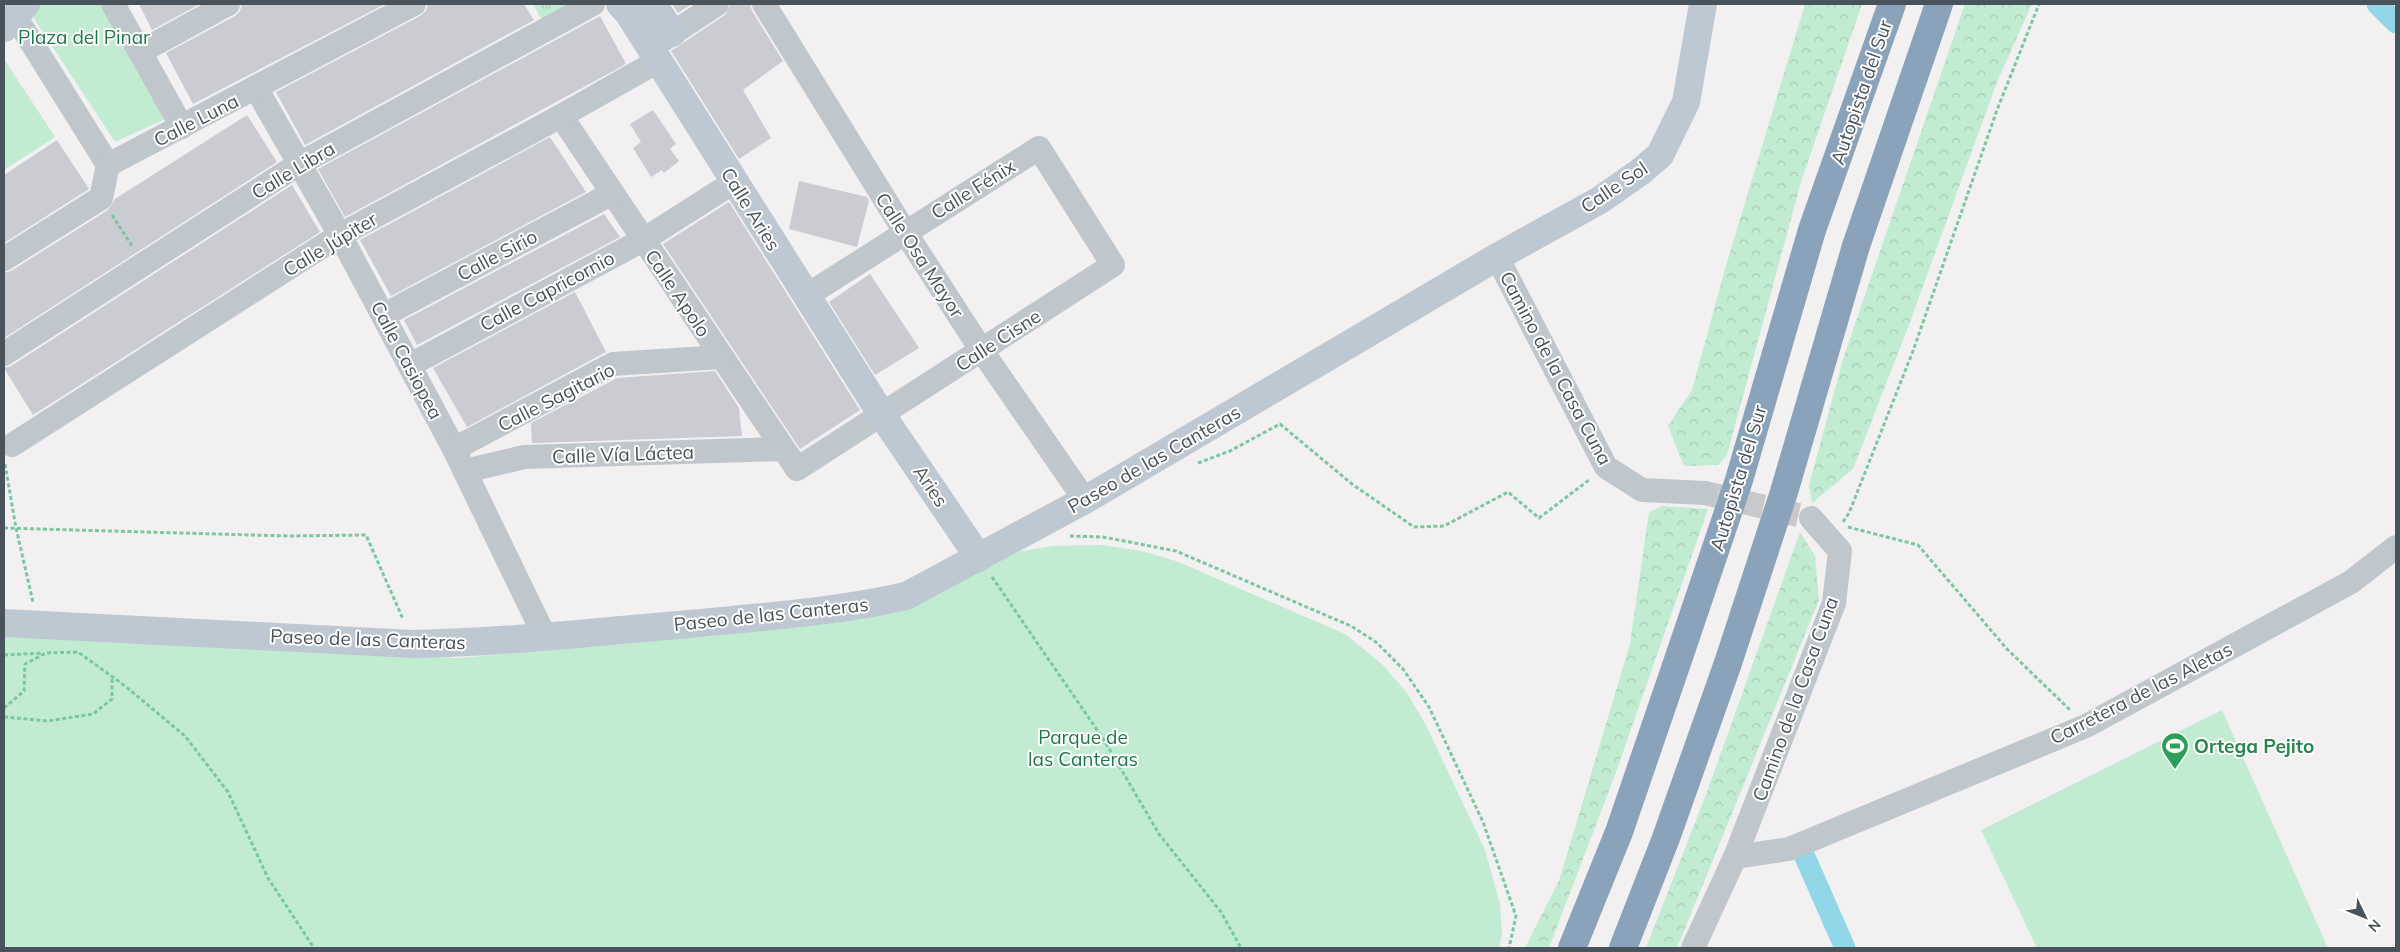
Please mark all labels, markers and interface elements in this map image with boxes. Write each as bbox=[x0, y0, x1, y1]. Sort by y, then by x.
street label: Autopista del Sur bbox=[1825, 16, 1897, 168]
park label: Plaza del Pinar bbox=[18, 25, 150, 49]
street label: Calle Luna bbox=[150, 88, 242, 152]
street label: Calle Libra bbox=[247, 136, 339, 204]
street label: Calle Fénix bbox=[926, 154, 1020, 224]
street label: Calle Sol bbox=[1576, 156, 1652, 218]
street label: Calle Aries bbox=[716, 163, 786, 255]
street label: Calle Osa Mayor bbox=[871, 188, 969, 322]
street label: Calle Júpiter bbox=[279, 207, 381, 281]
street label: Calle Sirio bbox=[453, 224, 541, 286]
street label: Calle Capricornio bbox=[476, 245, 618, 337]
street label: Calle Apolo bbox=[640, 245, 716, 341]
street label: Camino de la Casa Cuna bbox=[1495, 267, 1617, 469]
street label: Calle Casiopea bbox=[366, 297, 448, 423]
street label: Calle Cisne bbox=[951, 304, 1045, 376]
street label: Calle Sagitario bbox=[494, 357, 618, 437]
street label: Paseo de las Canteras bbox=[1063, 400, 1245, 518]
street label: Autopista del Sur bbox=[1704, 402, 1772, 554]
street label: Calle Vía Láctea bbox=[552, 440, 694, 468]
street label: Aries bbox=[908, 461, 954, 511]
street label: Paseo de las Canteras bbox=[672, 592, 870, 636]
street label: Camino de la Casa Cuna bbox=[1747, 593, 1843, 805]
street label: Paseo de las Canteras bbox=[270, 624, 466, 654]
street label: Carretera de las Aletas bbox=[2046, 637, 2236, 749]
park label: Parque de las Canteras bbox=[1028, 725, 1138, 771]
sports icon: Ortega Pejito bbox=[2160, 731, 2190, 770]
place label: Ortega Pejito bbox=[2194, 734, 2314, 758]
north arrow bbox=[2340, 892, 2390, 942]
text: N bbox=[2364, 916, 2385, 936]

